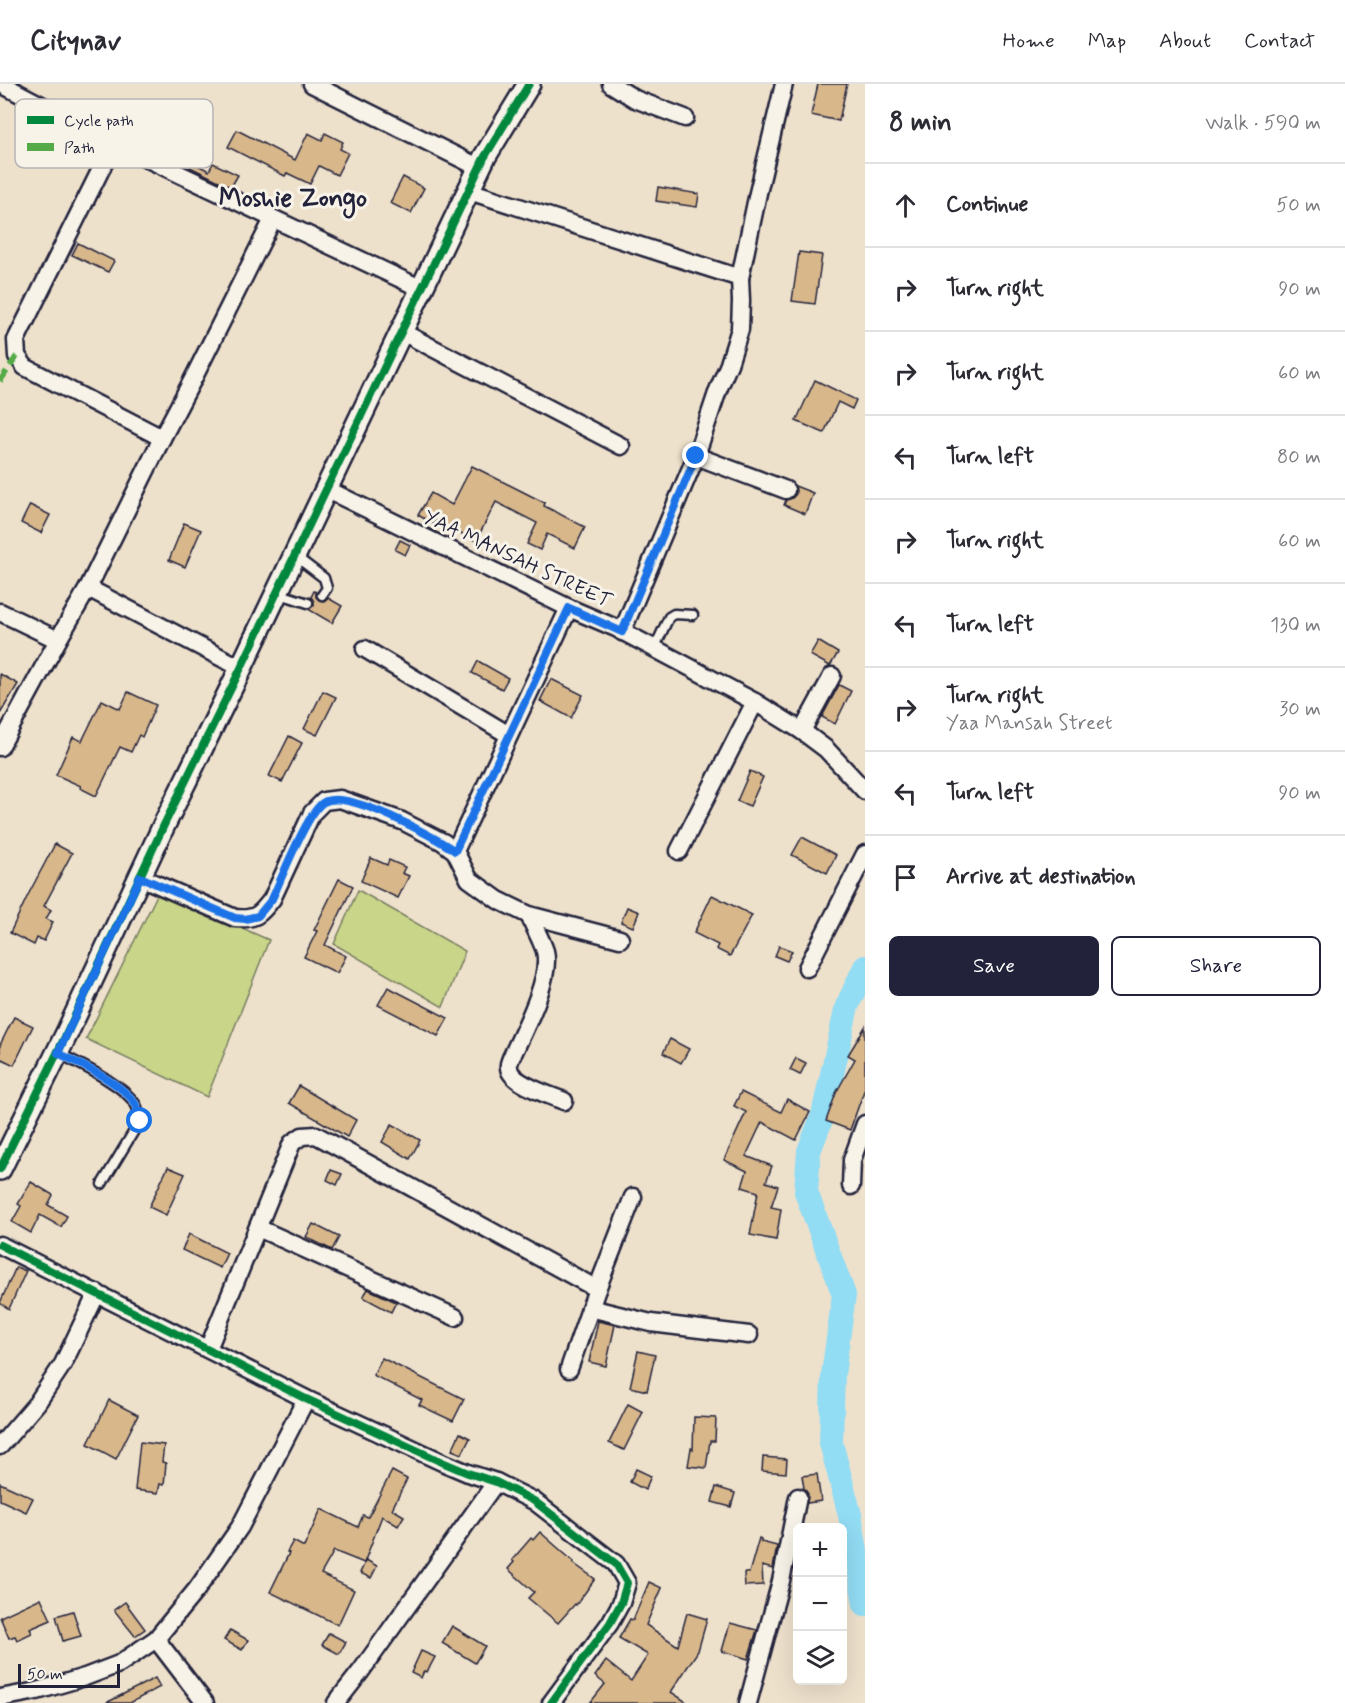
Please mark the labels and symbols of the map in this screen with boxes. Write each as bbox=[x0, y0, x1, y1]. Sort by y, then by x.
legend bbox=[15, 99, 213, 168]
text: Cycle path bbox=[64, 111, 134, 132]
text: Path bbox=[64, 138, 95, 159]
district label: Moshie Zongo bbox=[219, 182, 367, 219]
route end bbox=[682, 442, 708, 468]
street label: YAA MANSAH STREET bbox=[419, 504, 617, 615]
route start bbox=[126, 1107, 152, 1133]
scale bar bbox=[18, 1661, 120, 1688]

